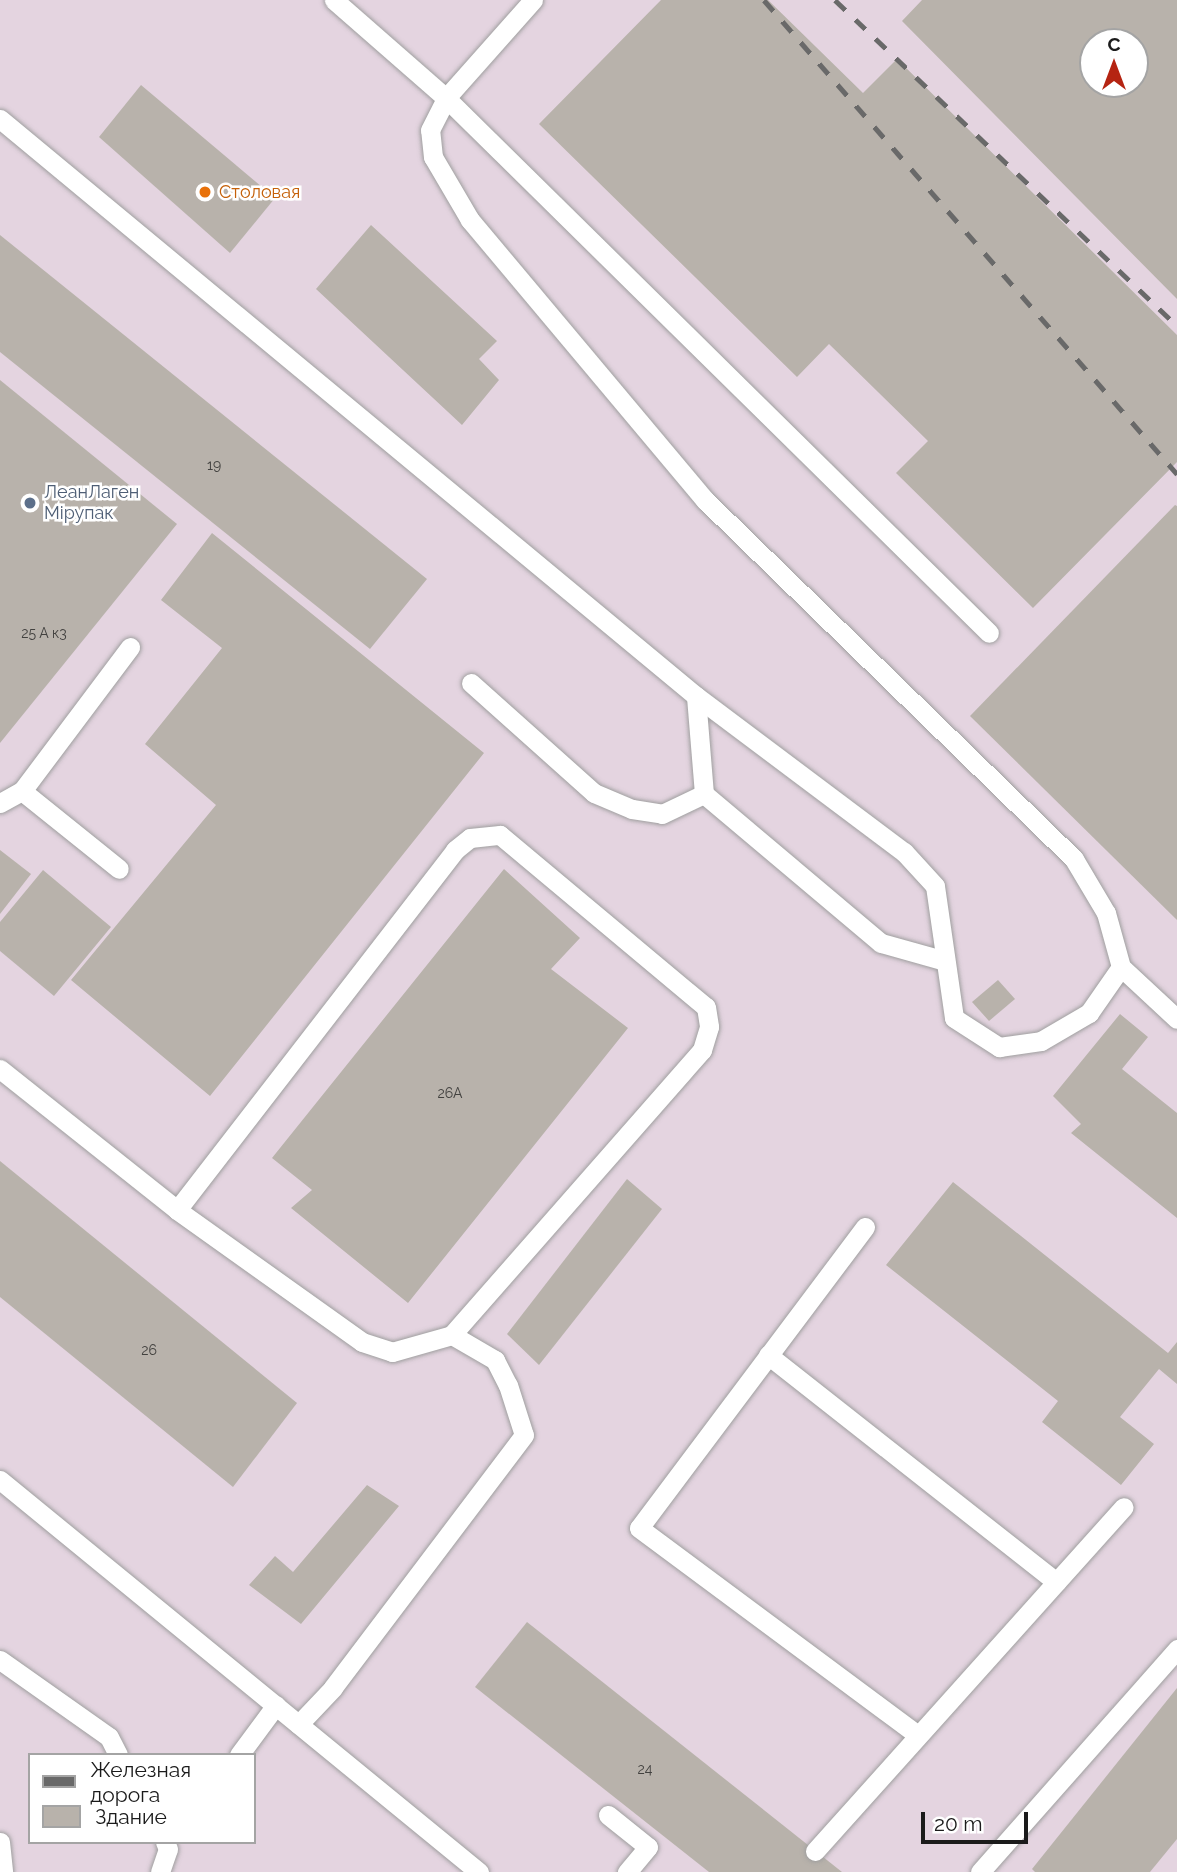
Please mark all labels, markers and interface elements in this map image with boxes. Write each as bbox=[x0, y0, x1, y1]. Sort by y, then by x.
north arrow bbox=[1079, 28, 1149, 98]
text: С bbox=[1107, 33, 1121, 55]
place label: Столовая bbox=[219, 181, 300, 203]
marker: Столовая bbox=[197, 184, 213, 200]
house number: 19 bbox=[207, 457, 221, 473]
place label: ЛеанЛаген Мірупак bbox=[44, 482, 139, 524]
marker: ЛеанЛаген Мірупак bbox=[22, 495, 38, 511]
house number: 25 А к3 bbox=[21, 625, 67, 641]
house number: 26А bbox=[438, 1085, 462, 1101]
house number: 26 bbox=[141, 1342, 157, 1358]
legend bbox=[28, 1753, 256, 1844]
text: Железная дорога bbox=[90, 1757, 191, 1807]
house number: 24 bbox=[638, 1761, 652, 1777]
scale bar bbox=[925, 1798, 1032, 1842]
text: Здание bbox=[95, 1804, 167, 1829]
text: 20 m bbox=[934, 1811, 982, 1836]

